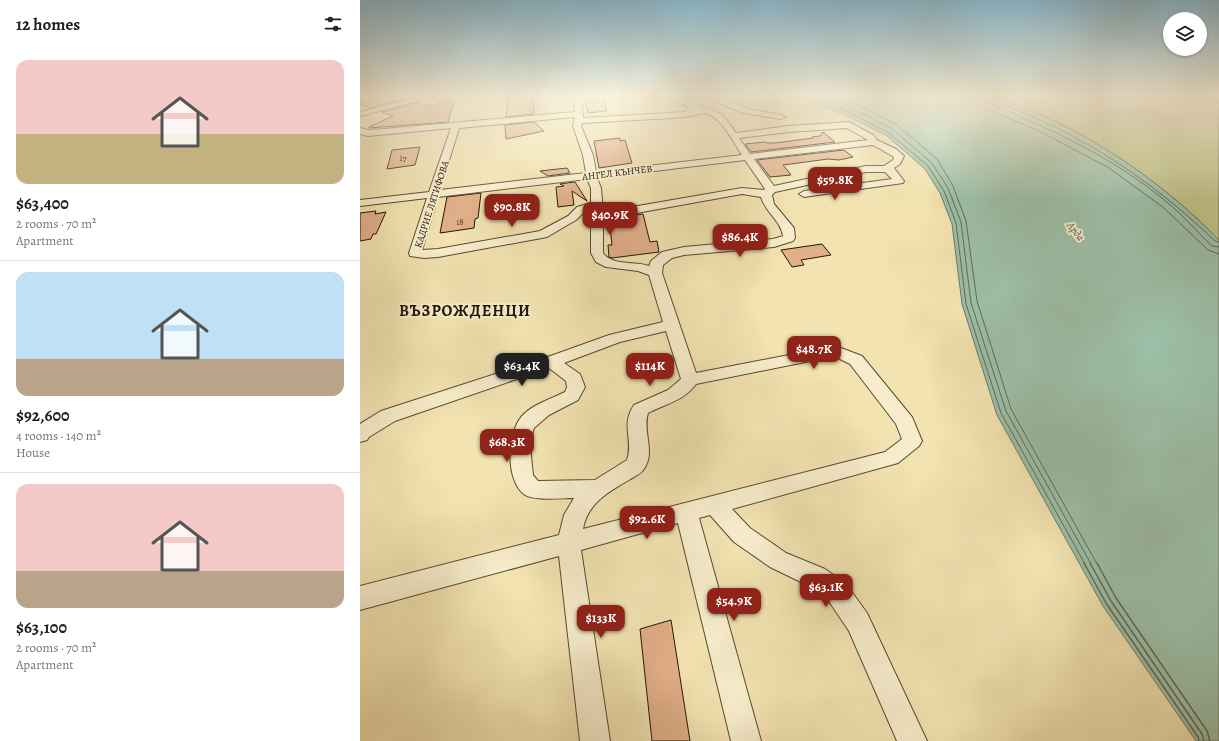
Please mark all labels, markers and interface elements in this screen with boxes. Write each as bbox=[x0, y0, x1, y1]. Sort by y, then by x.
map controls bbox=[1163, 12, 1207, 56]
button: layers bbox=[1163, 12, 1207, 56]
text: 12 homes bbox=[16, 13, 80, 36]
icon: filters bbox=[322, 13, 344, 35]
icon: home bbox=[144, 86, 216, 158]
house number: 17 bbox=[400, 152, 407, 164]
street label: КАДРИЕ ЛЯТИФОВА bbox=[411, 159, 452, 249]
street label: АНГЕЛ КЪНЧЕВ bbox=[580, 162, 653, 183]
pin: $59.8K bbox=[802, 167, 868, 201]
text: $59.8K bbox=[817, 171, 853, 188]
text: $63,400 bbox=[16, 192, 69, 215]
pin: $90.8K bbox=[479, 194, 545, 228]
text: $90.8K bbox=[494, 198, 530, 215]
pin: $40.9K bbox=[577, 202, 643, 236]
text: $40.9K bbox=[592, 206, 628, 223]
text: 2 rooms · 70 m² bbox=[16, 215, 96, 232]
house number: 18 bbox=[456, 216, 464, 228]
water label: Арда bbox=[1063, 218, 1088, 244]
pin: $86.4K bbox=[707, 224, 773, 258]
text: $86.4K bbox=[722, 228, 758, 245]
text: Apartment bbox=[16, 232, 74, 249]
icon: home bbox=[144, 298, 216, 370]
district label: ВЪЗРОЖДЕНЦИ bbox=[399, 300, 531, 322]
pin: $48.7K bbox=[781, 336, 847, 370]
text: $48.7K bbox=[796, 340, 832, 357]
pin: $63.4K bbox=[489, 353, 555, 387]
pin: $114K bbox=[622, 353, 678, 387]
text: $63.4K bbox=[504, 357, 540, 374]
text: $114K bbox=[635, 357, 665, 374]
text: $92,600 bbox=[16, 404, 70, 427]
text: 4 rooms · 140 m² bbox=[16, 427, 101, 444]
pin: $68.3K bbox=[474, 429, 540, 463]
text: $68.3K bbox=[489, 433, 525, 450]
text: House bbox=[16, 444, 50, 461]
pin: $92.6K bbox=[614, 506, 680, 540]
icon: home bbox=[144, 510, 216, 582]
text: $92.6K bbox=[629, 510, 665, 527]
pin: $63.1K bbox=[793, 574, 859, 608]
text: $63.1K bbox=[809, 578, 843, 595]
pin: $54.9K bbox=[701, 588, 767, 622]
text: $54.9K bbox=[716, 592, 752, 609]
pin: $133K bbox=[573, 605, 629, 639]
text: $133K bbox=[586, 609, 616, 626]
text: $63,100 bbox=[16, 616, 67, 639]
text: 2 rooms · 70 m² bbox=[16, 639, 96, 656]
text: Apartment bbox=[16, 656, 74, 673]

